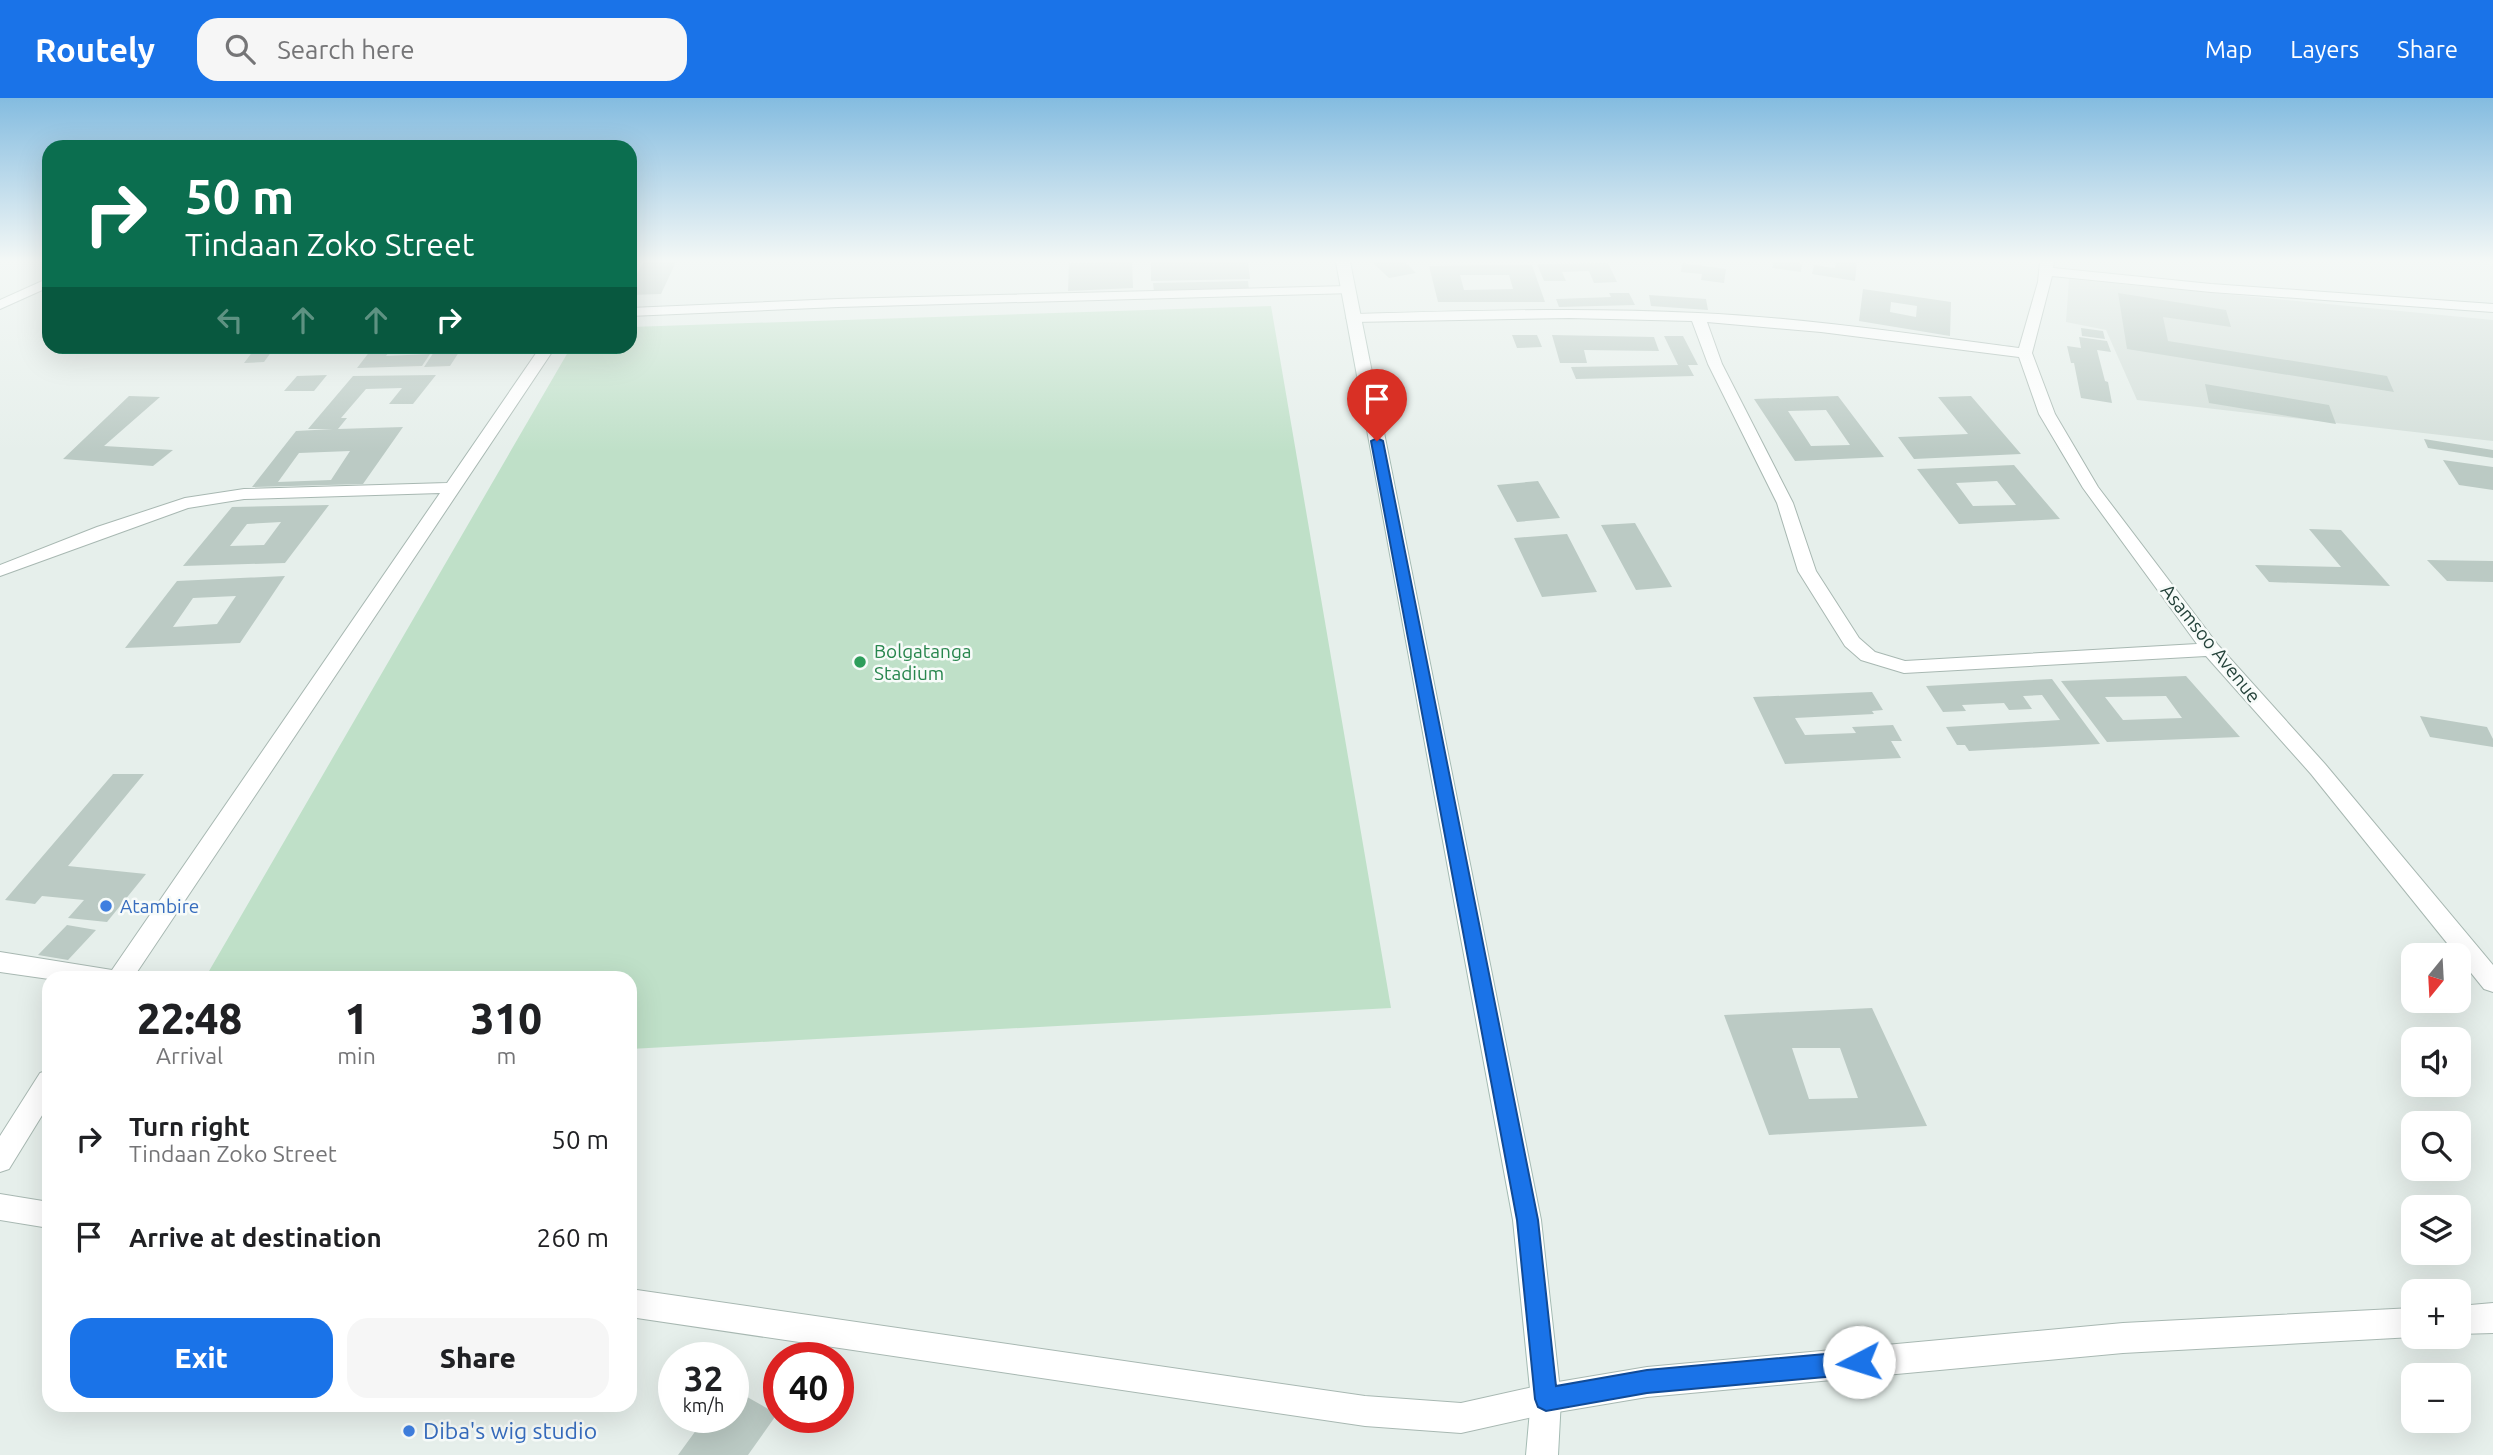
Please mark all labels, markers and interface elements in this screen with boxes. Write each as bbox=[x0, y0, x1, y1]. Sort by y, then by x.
search box bbox=[197, 18, 687, 81]
icon: search bbox=[221, 30, 259, 68]
text: Routely bbox=[35, 31, 155, 68]
text: Search here bbox=[277, 35, 415, 64]
text: Map bbox=[2205, 36, 2252, 63]
text: Layers bbox=[2290, 36, 2359, 63]
text: Share bbox=[2397, 36, 2458, 63]
icon: right bbox=[70, 168, 161, 259]
text: 50 m bbox=[185, 168, 294, 223]
text: Tindaan Zoko Street bbox=[185, 226, 474, 262]
icon: left bbox=[211, 301, 249, 339]
icon: ahead bbox=[284, 301, 322, 339]
icon: ahead bbox=[357, 301, 395, 339]
icon: right bbox=[430, 301, 468, 339]
pin bbox=[1347, 369, 1407, 441]
icon: arrive bbox=[1358, 380, 1396, 418]
street label: Asamsoo Avenue bbox=[2157, 579, 2265, 707]
place label: Bolgatanga Stadium bbox=[874, 640, 972, 684]
marker: Bolgatanga Stadium bbox=[852, 654, 868, 670]
place label: Atambire bbox=[120, 895, 199, 917]
marker: Atambire bbox=[98, 898, 114, 914]
north arrow bbox=[2401, 943, 2471, 1013]
map controls bbox=[2401, 943, 2471, 1433]
text: 22:48 bbox=[137, 995, 242, 1042]
text: 1 bbox=[345, 995, 368, 1042]
text: 310 bbox=[471, 995, 542, 1042]
button: sound bbox=[2401, 1027, 2471, 1097]
text: Arrival bbox=[156, 1043, 223, 1068]
text: min bbox=[337, 1043, 376, 1068]
text: m bbox=[496, 1043, 516, 1068]
button: search bbox=[2401, 1111, 2471, 1181]
text: Turn right bbox=[129, 1112, 250, 1141]
icon: right bbox=[70, 1120, 108, 1158]
text: 50 m bbox=[551, 1125, 609, 1154]
text: Tindaan Zoko Street bbox=[129, 1141, 337, 1166]
button: layers bbox=[2401, 1195, 2471, 1265]
icon: arrive bbox=[70, 1218, 108, 1256]
text: Arrive at destination bbox=[129, 1223, 382, 1252]
text: 260 m bbox=[537, 1223, 609, 1252]
button: + bbox=[2401, 1279, 2471, 1349]
button: Exit bbox=[70, 1318, 333, 1398]
button: Share bbox=[347, 1318, 609, 1398]
position arrow bbox=[1822, 1325, 1896, 1399]
speed limit sign: 40 bbox=[763, 1342, 854, 1433]
text: 32 bbox=[684, 1358, 723, 1398]
button: − bbox=[2401, 1363, 2471, 1433]
text: km/h bbox=[683, 1395, 724, 1415]
place label: Diba's wig studio bbox=[423, 1418, 597, 1443]
marker: Diba's wig studio bbox=[401, 1423, 417, 1439]

